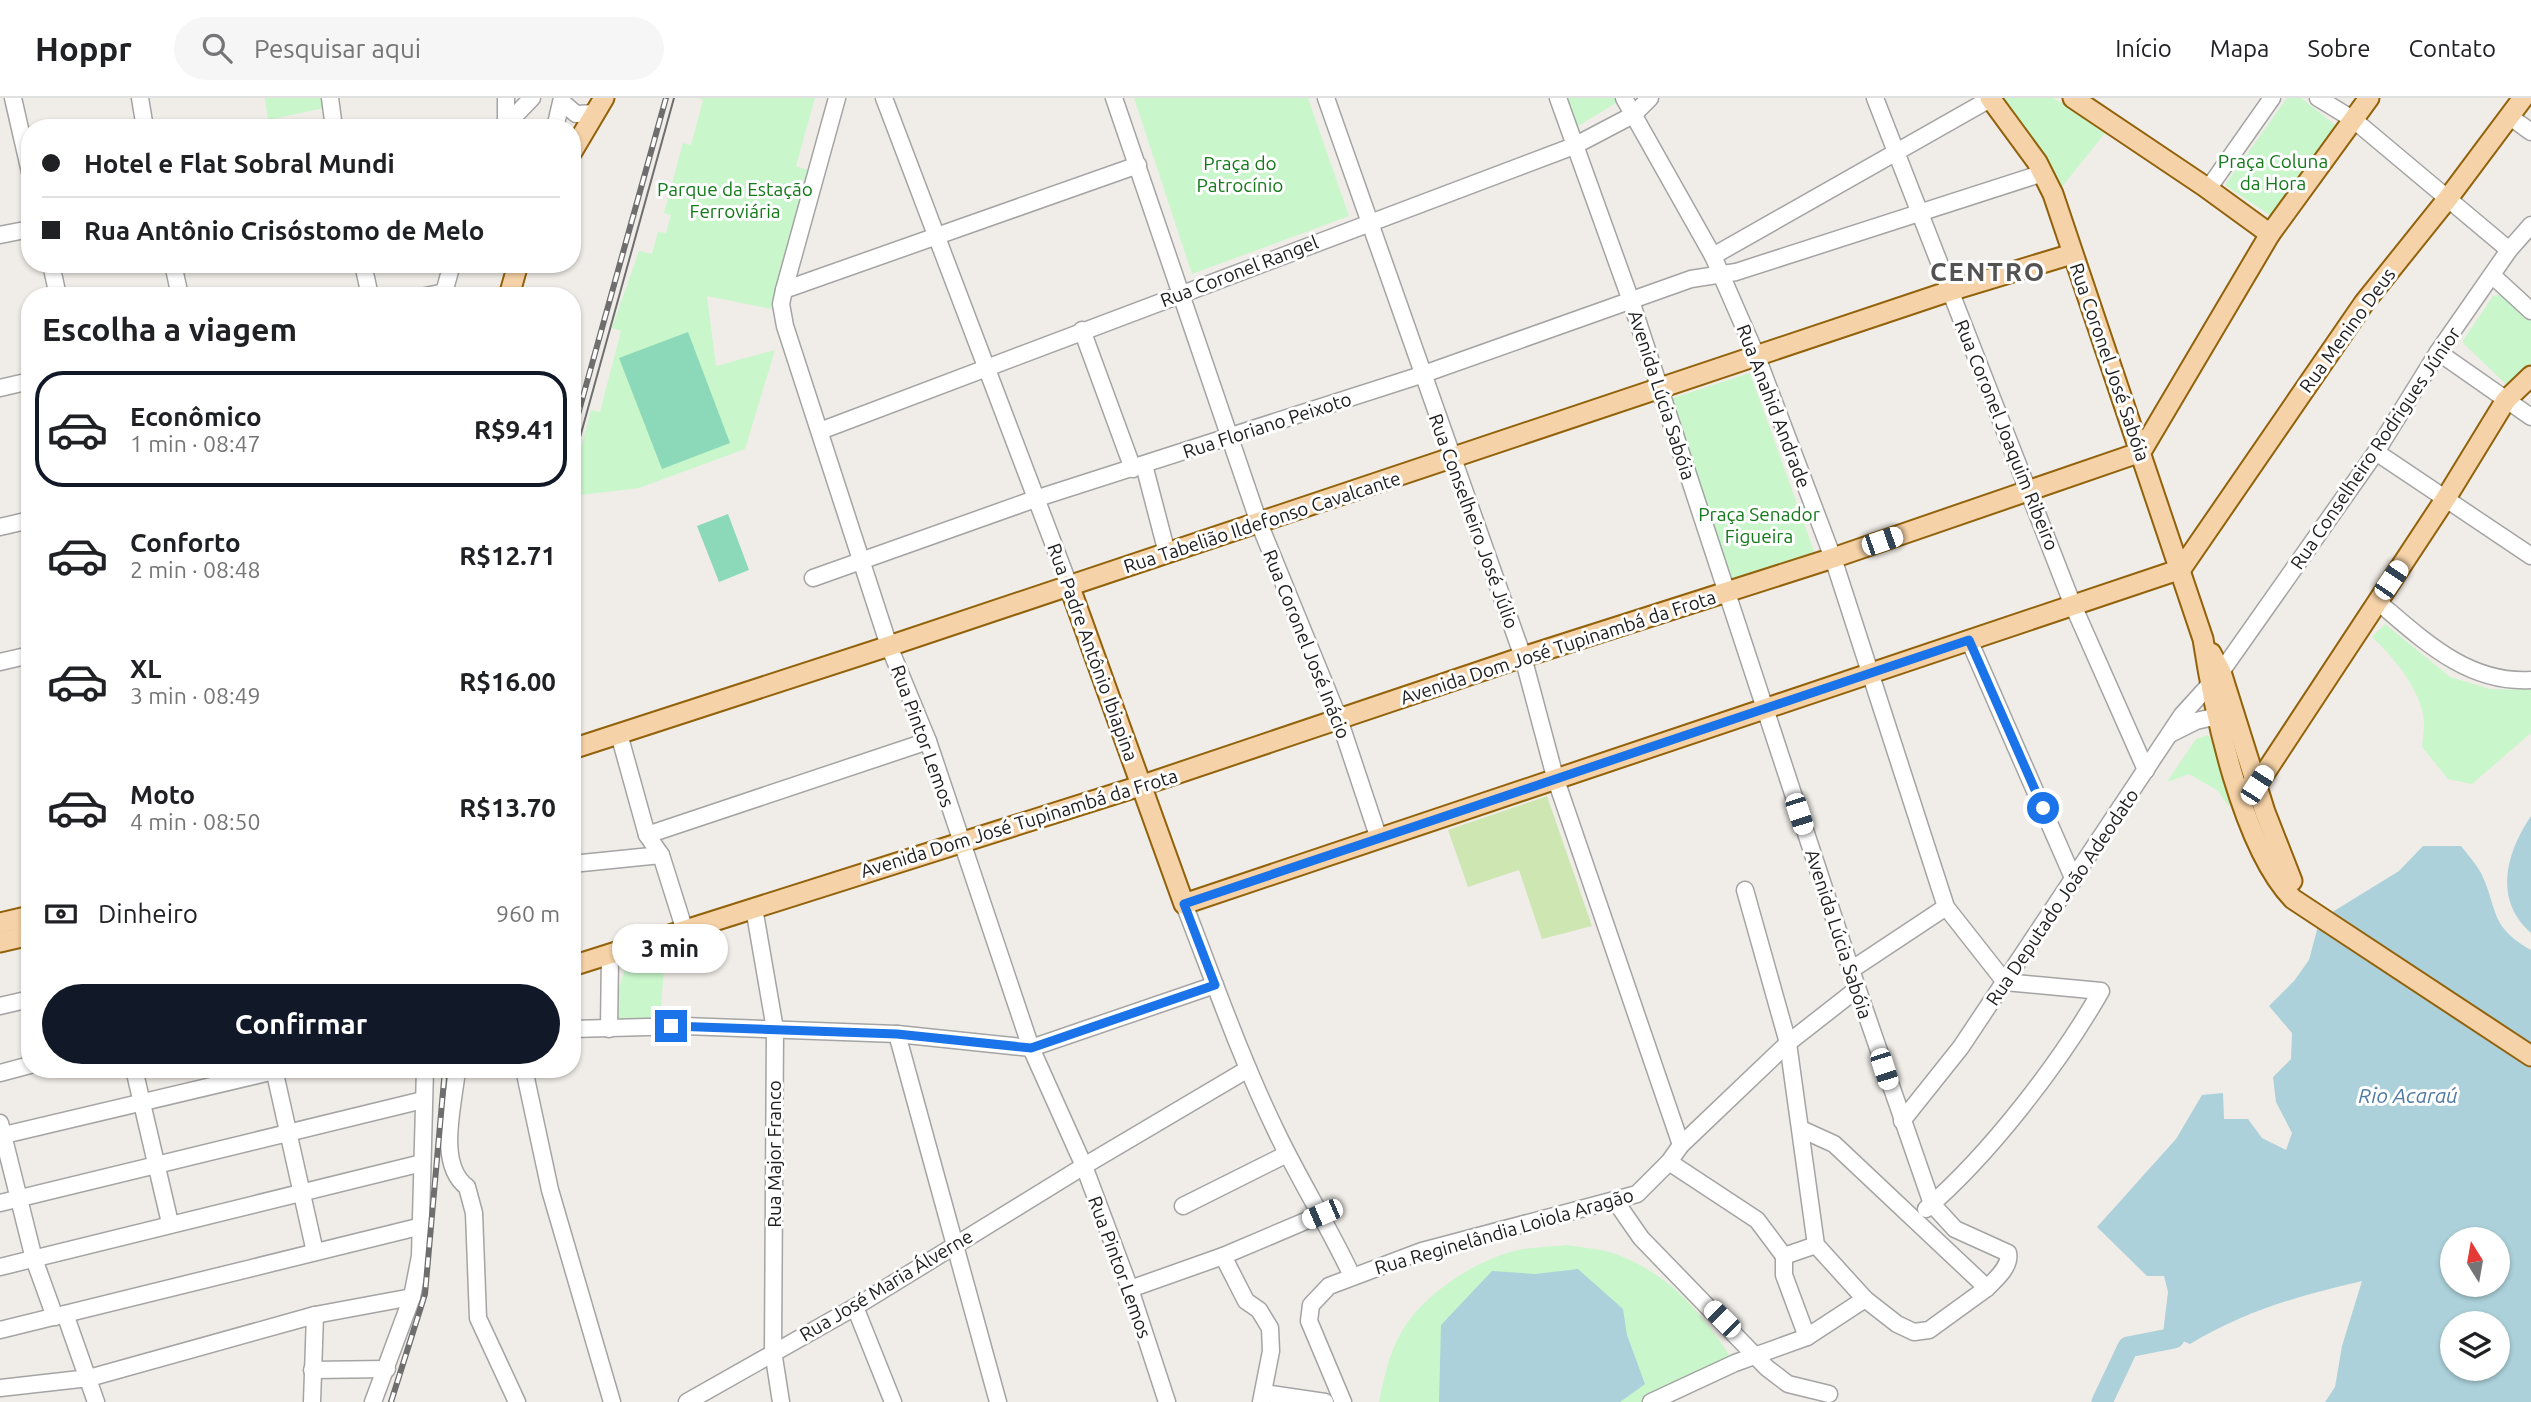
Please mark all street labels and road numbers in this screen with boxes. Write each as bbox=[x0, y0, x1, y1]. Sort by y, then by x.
street label: Rua Coronel Rangel bbox=[1157, 231, 1321, 311]
street label: Rua Coronel José Sabóia bbox=[2066, 260, 2154, 464]
street label: Rua Menino Deus bbox=[2294, 263, 2400, 397]
street label: Avenida Lúcia Sabóia bbox=[1624, 307, 1700, 483]
street label: Rua Coronel Joaquim Ribeiro bbox=[1951, 316, 2063, 554]
street label: Rua Anahid Andrade bbox=[1733, 321, 1815, 491]
street label: Rua Conselheiro Rodrigues Júnior bbox=[2286, 323, 2464, 573]
street label: Rua Floriano Peixoto bbox=[1180, 387, 1354, 463]
street label: Rua Conselheiro José Júlio bbox=[1425, 411, 1523, 631]
street label: Rua Tabelião Ildefonso Cavalcante bbox=[1121, 467, 1403, 577]
street label: Rua Padre Antônio Ibiapina bbox=[1043, 540, 1143, 764]
street label: Rua Coronel José Inácio bbox=[1259, 546, 1355, 742]
street label: Avenida Dom José Tupinambá da Frota bbox=[1397, 585, 1719, 709]
street label: Rua Pintor Lemos bbox=[887, 662, 959, 810]
street label: Avenida Dom José Tupinambá da Frota bbox=[858, 764, 1180, 882]
street label: Rua Deputado João Adeodato bbox=[1981, 784, 2143, 1010]
street label: Avenida Lúcia Sabóia bbox=[1801, 846, 1877, 1022]
street label: Rua Major Franco bbox=[763, 1080, 785, 1228]
street label: Rua Reginelândia Loiola Aragão bbox=[1372, 1183, 1636, 1279]
street label: Rua Pintor Lemos bbox=[1084, 1193, 1156, 1341]
street label: Rua José Maria Álverne bbox=[795, 1225, 977, 1345]

